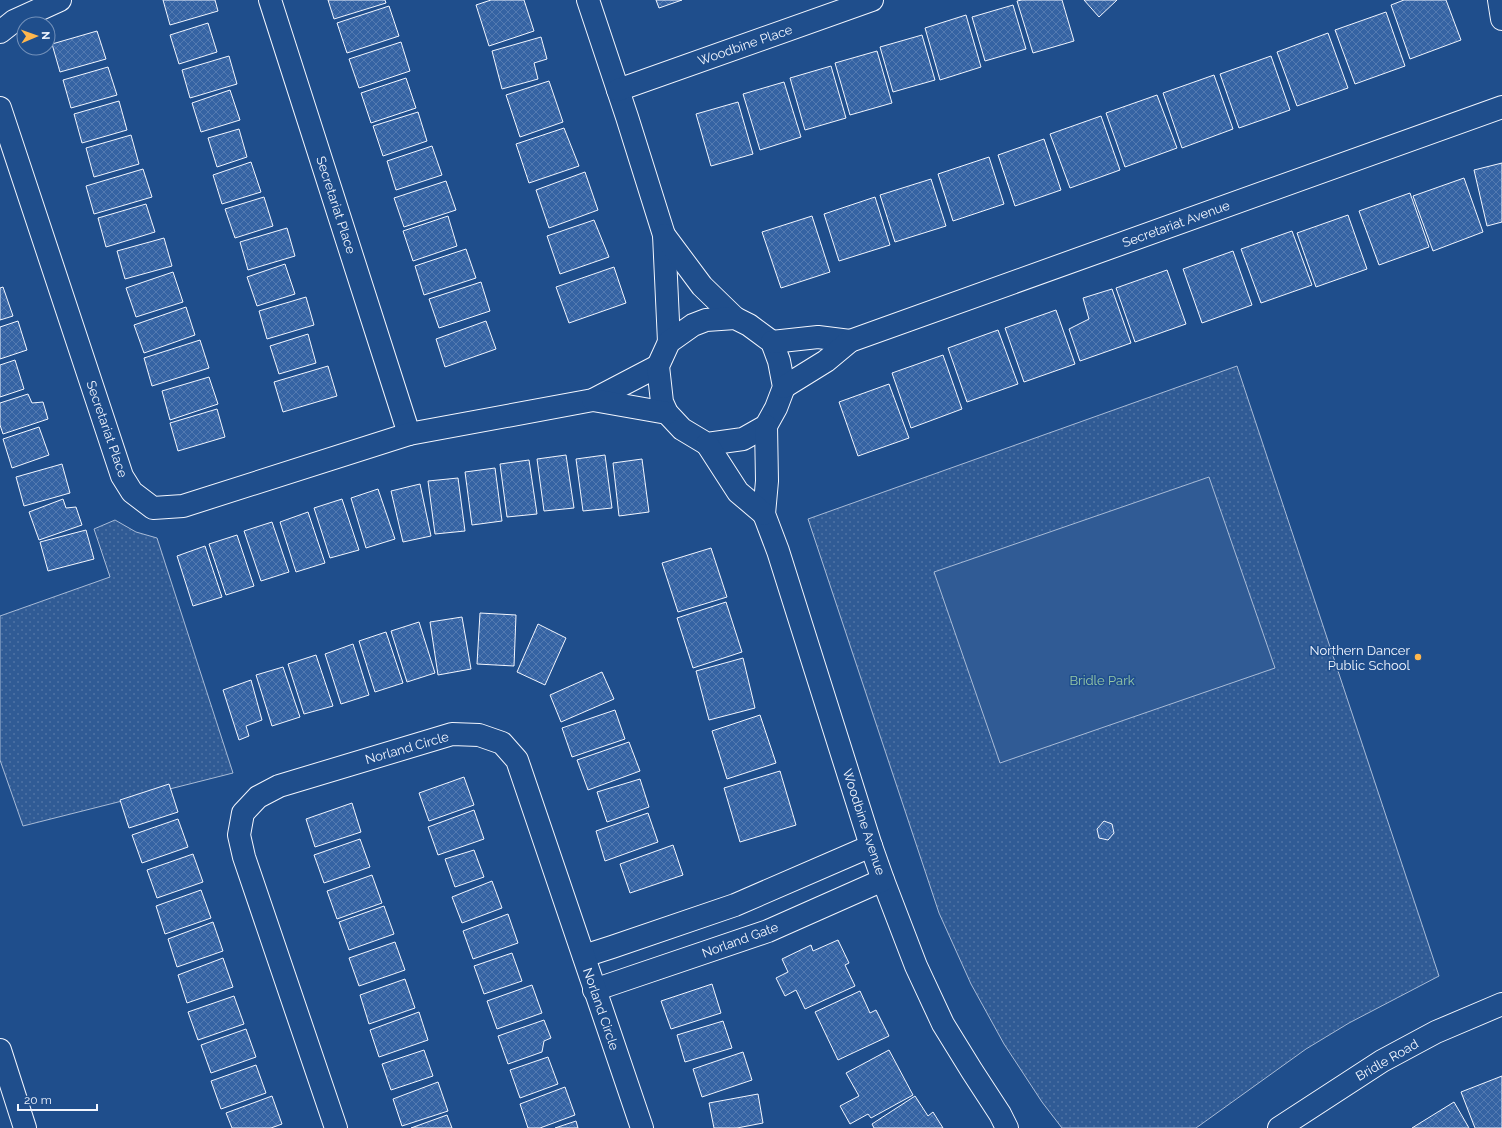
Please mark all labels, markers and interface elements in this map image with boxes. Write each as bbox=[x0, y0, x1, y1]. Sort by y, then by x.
north arrow bbox=[16, 16, 56, 56]
street label: Woodbine Place bbox=[696, 22, 795, 68]
text: N bbox=[39, 31, 52, 40]
street label: Secretariat Place bbox=[313, 154, 359, 256]
street label: Secretariat Avenue bbox=[1120, 197, 1232, 250]
street label: Secretariat Place bbox=[83, 379, 131, 480]
place label: Northern Dancer Public School bbox=[1310, 643, 1410, 673]
marker: Northern Dancer Public School bbox=[1413, 652, 1423, 662]
park label: Bridle Park bbox=[1069, 673, 1135, 688]
street label: Norland Circle bbox=[363, 729, 451, 767]
street label: Woodbine Avenue bbox=[840, 767, 888, 877]
street label: Norland Gate bbox=[700, 919, 781, 961]
street label: Norland Circle bbox=[580, 966, 622, 1053]
street label: Bridle Road bbox=[1353, 1036, 1421, 1084]
scale bar bbox=[18, 1086, 97, 1112]
text: 20 m bbox=[24, 1093, 52, 1107]

